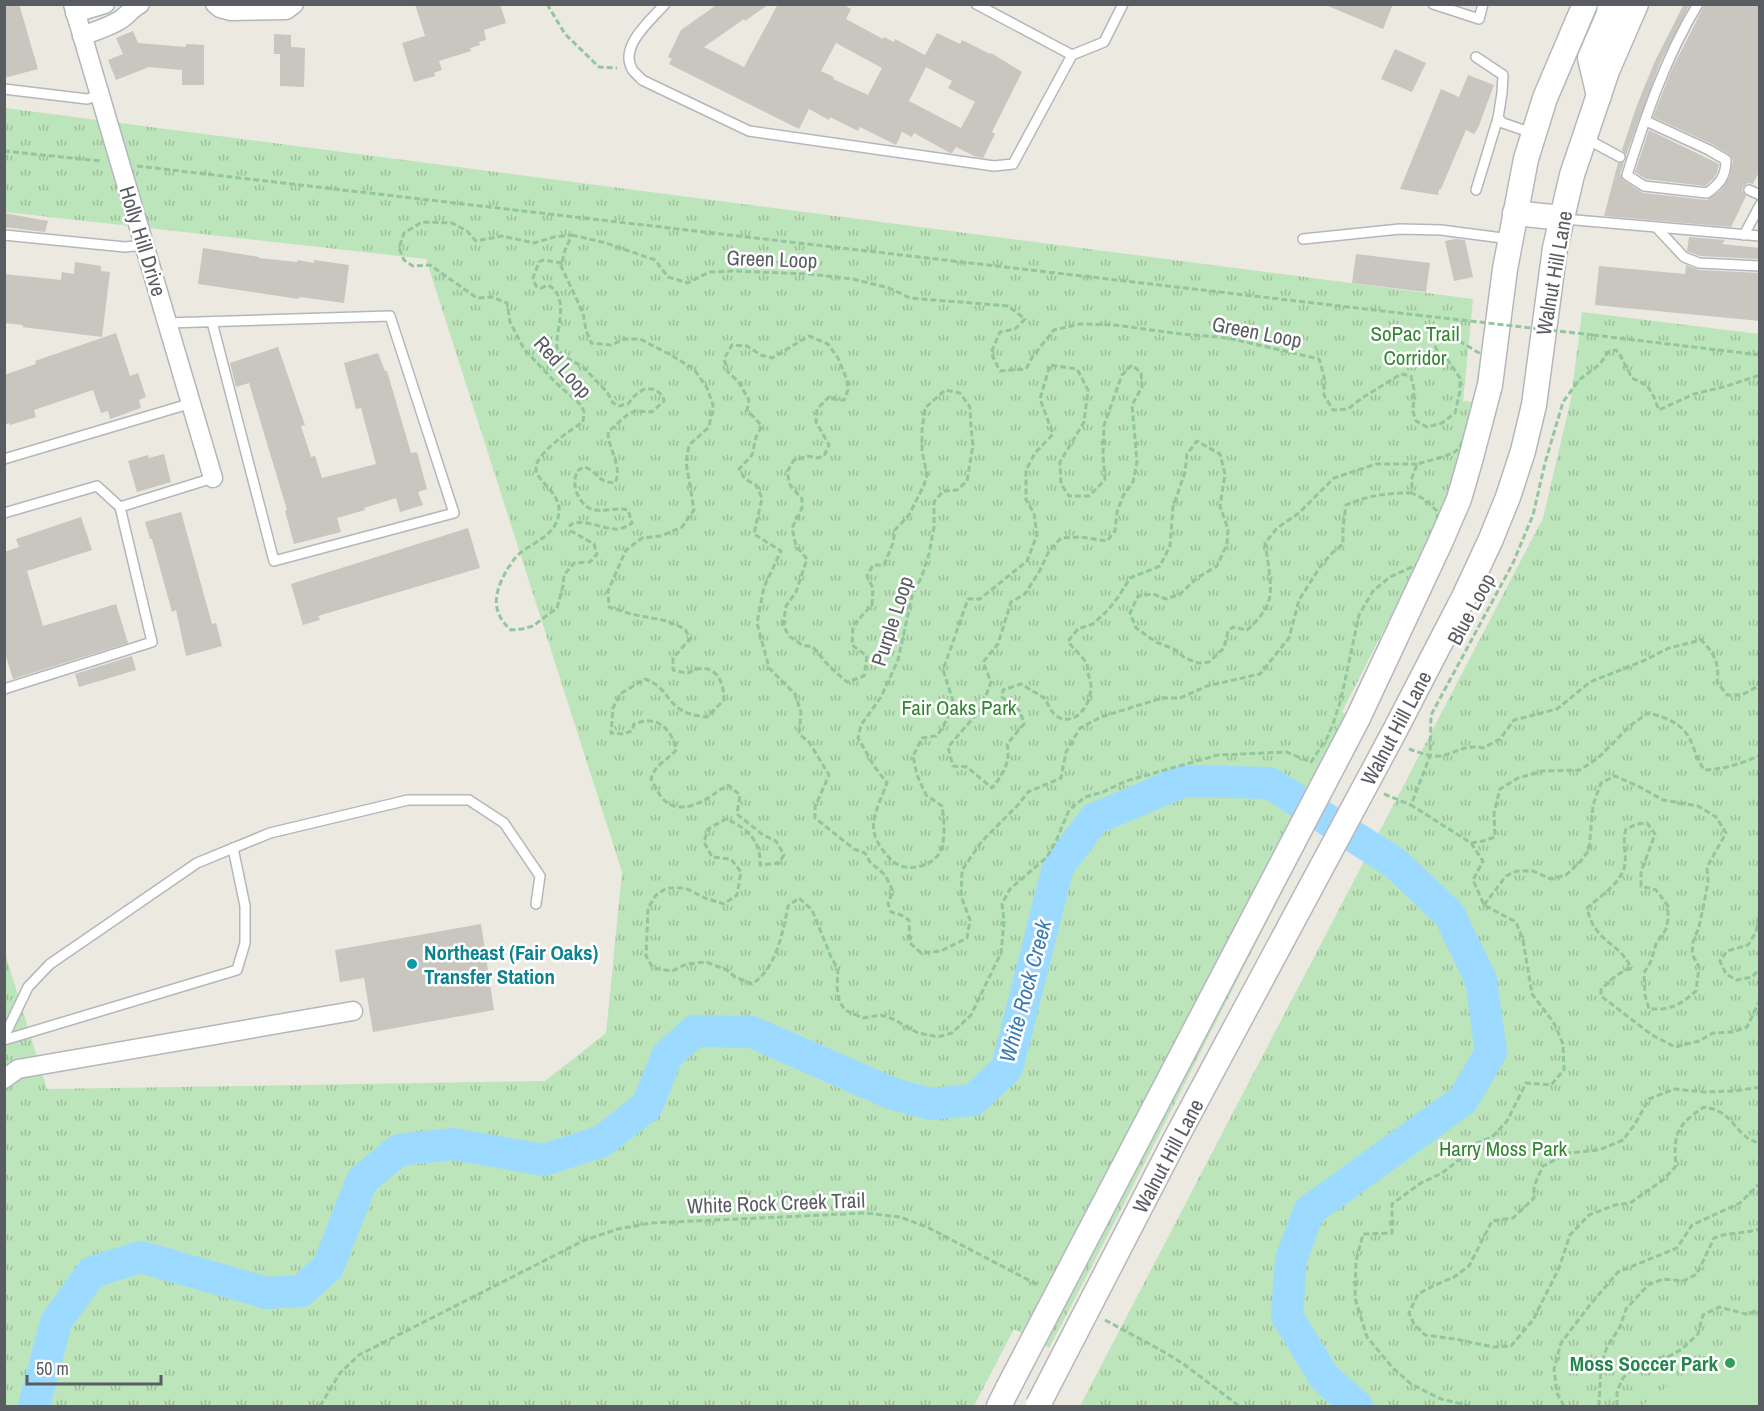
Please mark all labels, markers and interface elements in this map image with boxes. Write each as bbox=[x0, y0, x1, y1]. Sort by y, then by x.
street label: Holly Hill Drive bbox=[112, 182, 174, 300]
street label: Walnut Hill Lane bbox=[1529, 209, 1579, 337]
street label: Green Loop bbox=[726, 243, 818, 275]
street label: Green Loop bbox=[1210, 309, 1304, 355]
park label: SoPac Trail Corridor bbox=[1370, 319, 1460, 372]
street label: Red Loop bbox=[527, 330, 599, 404]
street label: Blue Loop bbox=[1440, 568, 1502, 650]
street label: Purple Loop bbox=[864, 572, 920, 670]
street label: Walnut Hill Lane bbox=[1354, 666, 1438, 790]
park label: Fair Oaks Park bbox=[902, 693, 1017, 722]
water label: White Rock Creek bbox=[992, 915, 1059, 1066]
place label: Northeast (Fair Oaks) Transfer Station bbox=[424, 938, 599, 991]
marker: Northeast (Fair Oaks) Transfer Station bbox=[405, 957, 419, 971]
street label: Walnut Hill Lane bbox=[1126, 1094, 1210, 1218]
park label: Harry Moss Park bbox=[1439, 1134, 1567, 1163]
street label: White Rock Creek Trail bbox=[687, 1185, 865, 1221]
scale bar bbox=[27, 1348, 160, 1386]
place label: Moss Soccer Park bbox=[1570, 1349, 1718, 1378]
text: 50 m bbox=[36, 1356, 69, 1381]
marker: Moss Soccer Park bbox=[1723, 1356, 1737, 1370]

